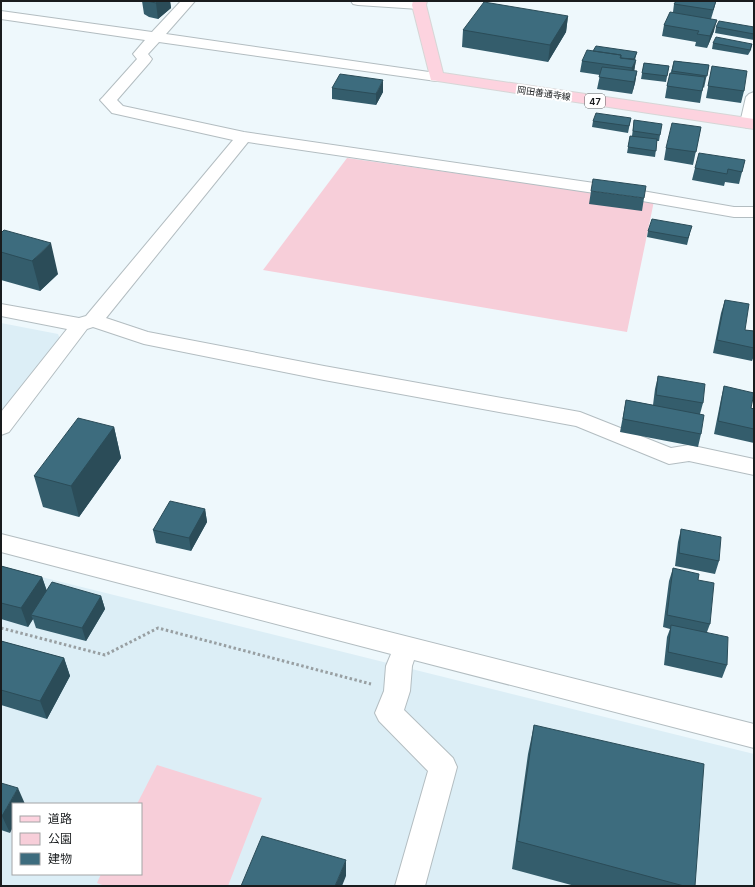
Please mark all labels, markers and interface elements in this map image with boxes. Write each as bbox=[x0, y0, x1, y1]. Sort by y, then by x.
street label: 岡田善通寺線 bbox=[516, 84, 572, 102]
road number: 47 bbox=[585, 94, 605, 108]
legend bbox=[12, 803, 142, 875]
text: 道路 bbox=[48, 811, 72, 826]
text: 公園 bbox=[48, 831, 72, 846]
text: 建物 bbox=[48, 851, 72, 866]

